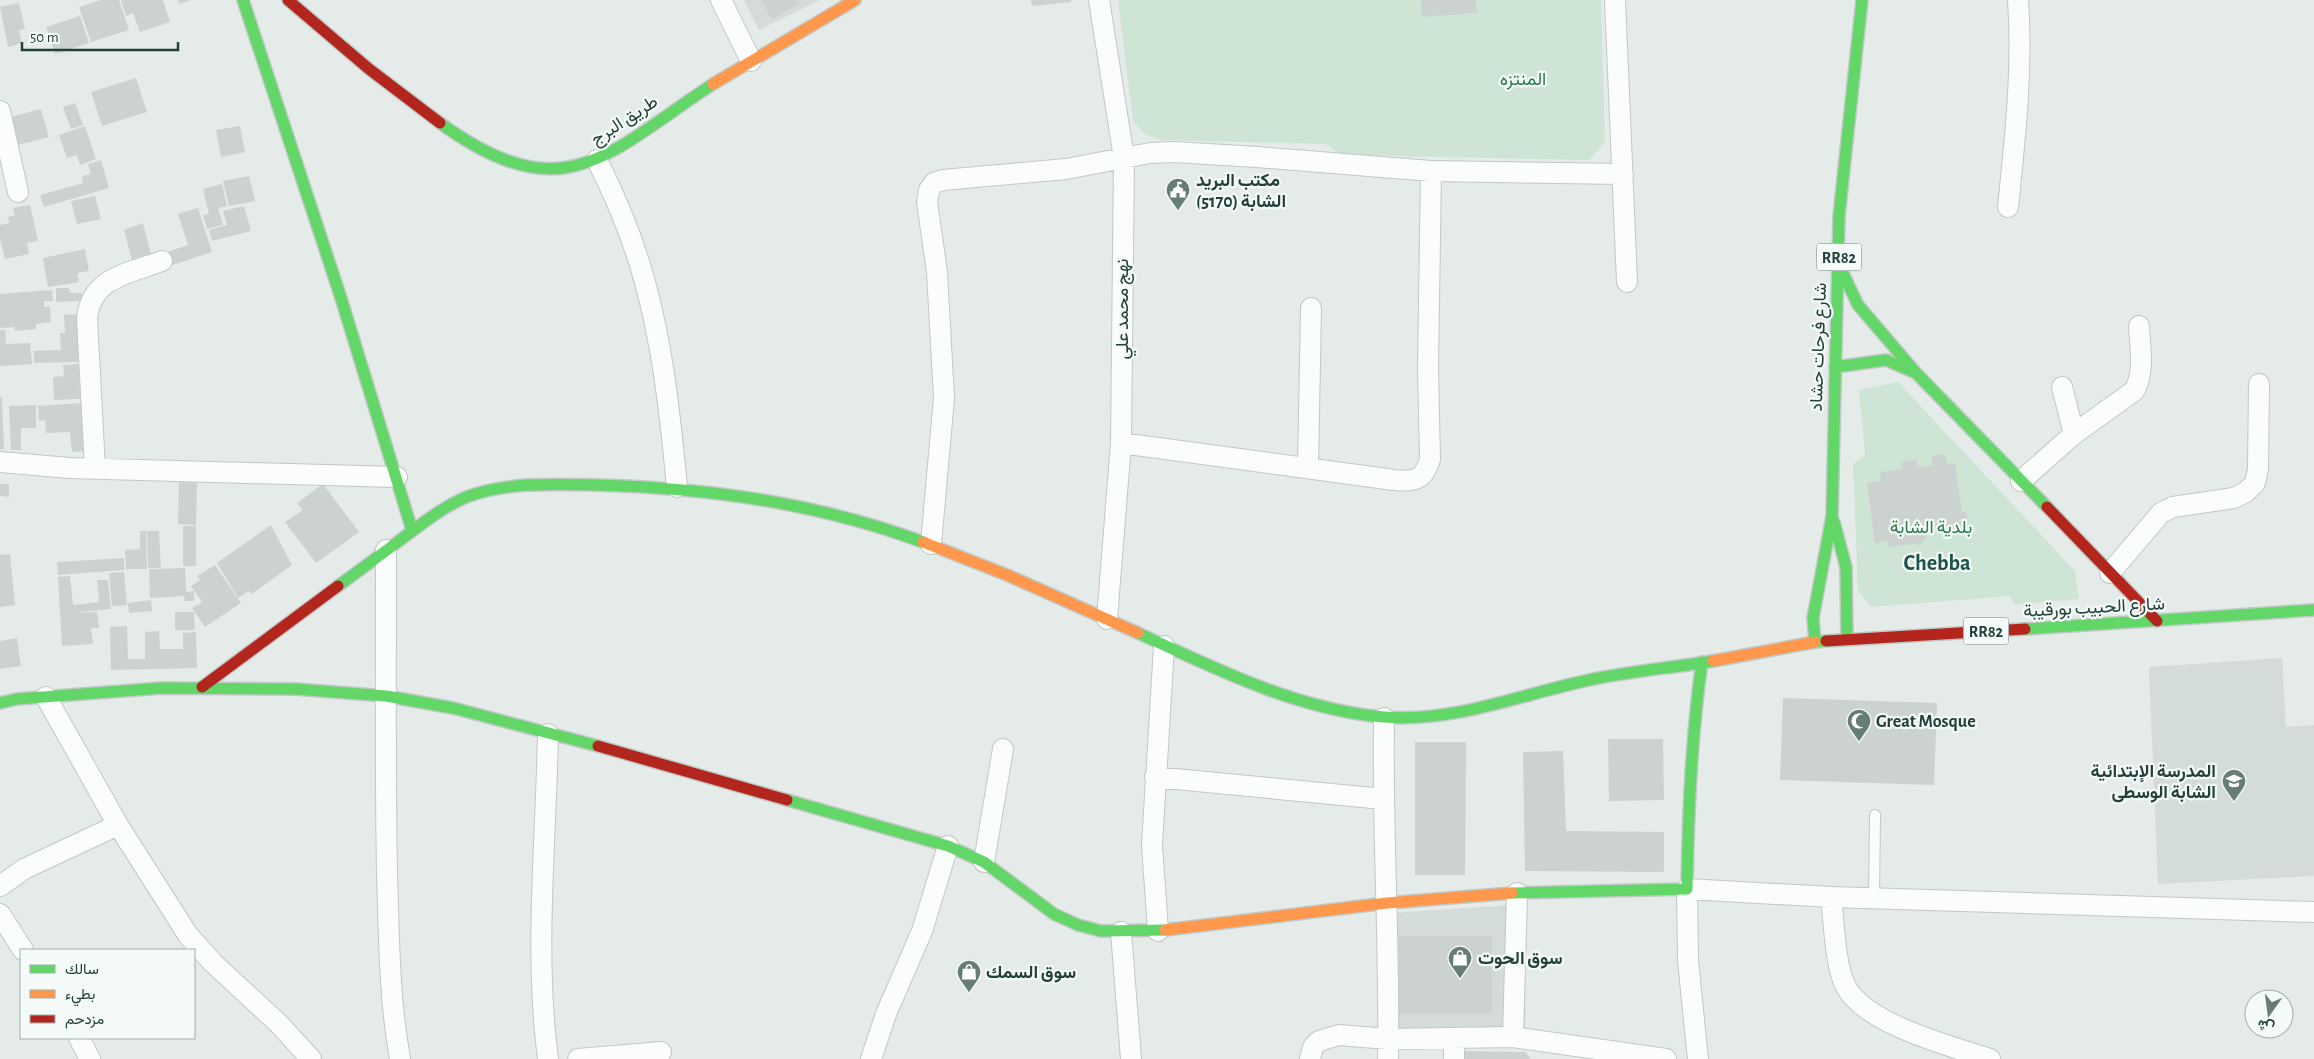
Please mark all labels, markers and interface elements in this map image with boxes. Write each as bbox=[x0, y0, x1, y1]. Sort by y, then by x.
scale bar bbox=[22, 20, 179, 52]
text: 50 m bbox=[30, 30, 59, 45]
park label: المنتزه bbox=[1500, 71, 1546, 90]
street label: طريق البرج bbox=[588, 93, 662, 151]
place label: مكتب البريد الشابة (5170) bbox=[1196, 172, 1286, 212]
public building icon: مكتب البريد الشابة (5170) bbox=[1165, 177, 1191, 211]
road number: RR82 bbox=[1816, 243, 1862, 270]
street label: نهج محمد علي bbox=[1114, 259, 1137, 359]
street label: شارع فرحات حشاد bbox=[1808, 282, 1832, 412]
park label: بلدية الشابة bbox=[1890, 519, 1972, 537]
district label: Chebba bbox=[1903, 552, 1971, 574]
street label: شارع الحبيب بورقيبة bbox=[2023, 595, 2165, 623]
road number: RR82 bbox=[1964, 618, 2008, 644]
mosque icon: Great Mosque bbox=[1846, 708, 1872, 742]
place label: Great Mosque bbox=[1876, 713, 1976, 731]
place label: المدرسة الإبتدائية الشابة الوسطى bbox=[2091, 763, 2216, 803]
school or university icon: المدرسة الإبتدائية الشابة الوسطى bbox=[2221, 768, 2247, 802]
shop icon: سوق الحوت bbox=[1447, 945, 1473, 979]
legend bbox=[20, 949, 195, 1039]
place label: سوق الحوت bbox=[1478, 950, 1563, 969]
shop icon: سوق السمك bbox=[956, 959, 982, 993]
text: سالك bbox=[65, 962, 99, 977]
place label: سوق السمك bbox=[986, 964, 1076, 983]
text: بطيء bbox=[65, 987, 95, 1007]
north arrow bbox=[2244, 989, 2294, 1039]
text: مزدحم bbox=[65, 1012, 104, 1029]
text: ش bbox=[2256, 1016, 2276, 1034]

